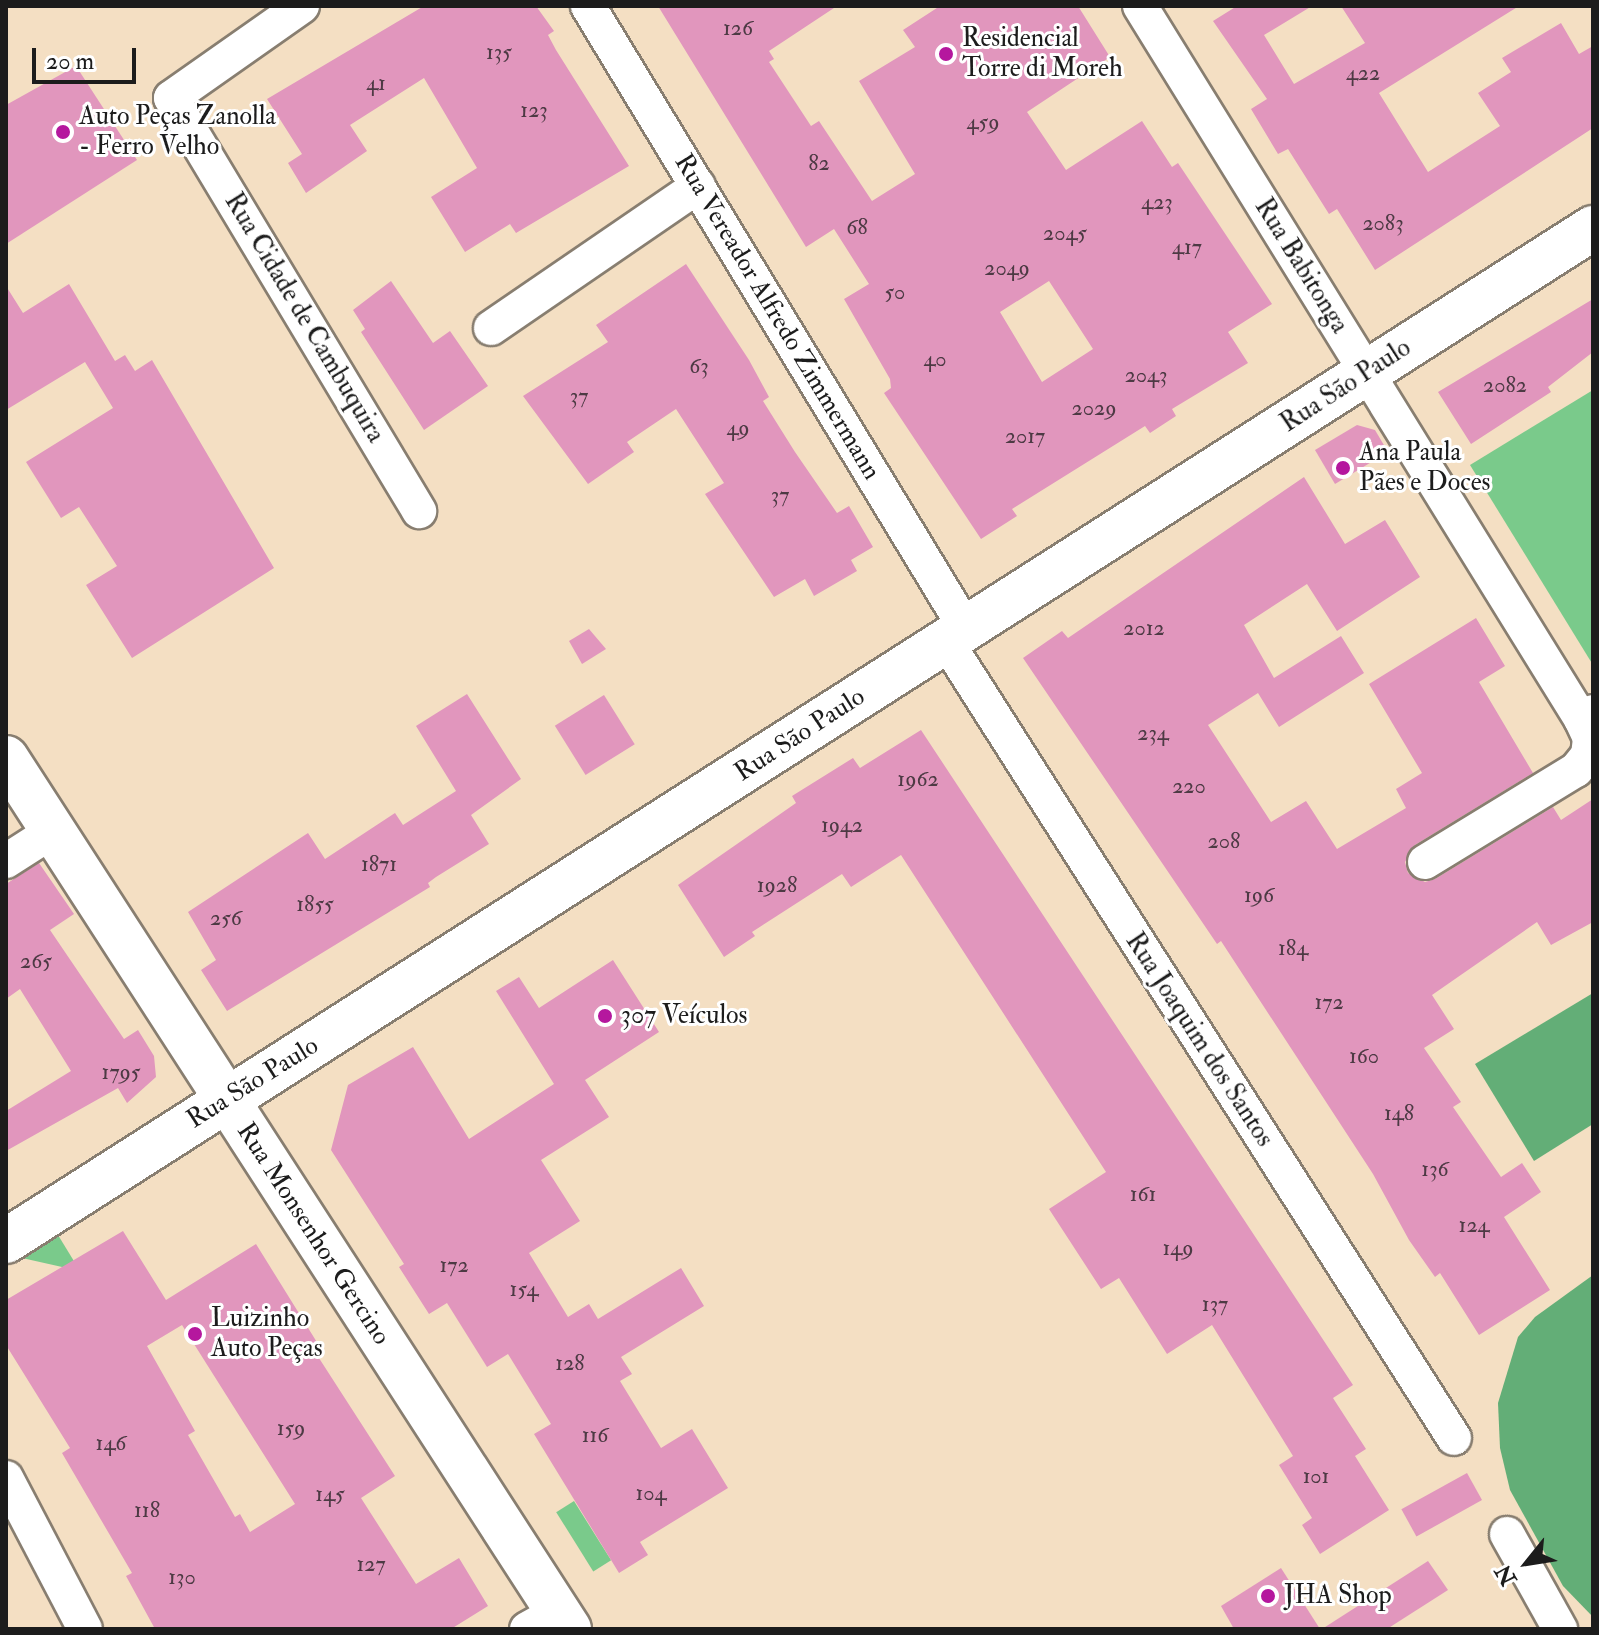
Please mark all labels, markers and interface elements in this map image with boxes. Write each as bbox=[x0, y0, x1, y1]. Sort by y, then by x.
house number: 126 bbox=[723, 16, 753, 42]
place label: Residencial Torre di Moreh bbox=[962, 23, 1123, 84]
scale bar bbox=[36, 32, 140, 82]
house number: 135 bbox=[486, 40, 512, 66]
marker: Residencial Torre di Moreh bbox=[937, 45, 955, 63]
text: 20 m bbox=[46, 46, 94, 77]
house number: 422 bbox=[1346, 61, 1380, 87]
house number: 41 bbox=[366, 71, 386, 97]
house number: 123 bbox=[520, 98, 548, 124]
place label: Auto Peças Zanolla - Ferro Velho bbox=[79, 101, 276, 162]
house number: 459 bbox=[967, 110, 999, 136]
marker: Auto Peças Zanolla - Ferro Velho bbox=[54, 123, 72, 141]
street label: Rua Vereador Alfredo Zimmermann bbox=[667, 148, 887, 486]
house number: 82 bbox=[808, 151, 830, 177]
street label: Rua Cidade de Cambuquira bbox=[217, 188, 391, 448]
house number: 423 bbox=[1141, 190, 1173, 216]
street label: Rua Babitonga bbox=[1247, 193, 1355, 339]
house number: 2083 bbox=[1362, 211, 1404, 237]
house number: 68 bbox=[846, 215, 868, 241]
house number: 2045 bbox=[1043, 221, 1087, 247]
house number: 417 bbox=[1172, 235, 1202, 261]
house number: 2049 bbox=[984, 256, 1030, 282]
house number: 50 bbox=[885, 280, 905, 306]
street label: Rua São Paulo bbox=[1275, 332, 1417, 440]
house number: 40 bbox=[923, 347, 947, 373]
house number: 63 bbox=[689, 354, 709, 380]
house number: 2043 bbox=[1125, 363, 1167, 389]
house number: 2082 bbox=[1483, 373, 1527, 399]
house number: 37 bbox=[570, 384, 588, 410]
house number: 2029 bbox=[1072, 396, 1116, 422]
house number: 49 bbox=[726, 416, 750, 442]
house number: 2017 bbox=[1005, 424, 1045, 450]
place label: Ana Paula Pães e Doces bbox=[1359, 437, 1490, 498]
marker: Ana Paula Pães e Doces bbox=[1334, 459, 1352, 477]
house number: 37 bbox=[771, 483, 789, 509]
house number: 2012 bbox=[1123, 616, 1165, 642]
street label: Rua São Paulo bbox=[729, 681, 871, 789]
house number: 234 bbox=[1137, 721, 1169, 747]
house number: 1962 bbox=[897, 767, 939, 793]
house number: 220 bbox=[1172, 774, 1206, 800]
house number: 1942 bbox=[821, 813, 863, 839]
house number: 208 bbox=[1208, 829, 1240, 855]
house number: 1871 bbox=[361, 852, 397, 878]
house number: 1928 bbox=[757, 873, 797, 899]
house number: 196 bbox=[1244, 883, 1274, 909]
house number: 1855 bbox=[296, 892, 334, 918]
house number: 256 bbox=[210, 906, 242, 932]
street label: Rua Joaquim dos Santos bbox=[1118, 927, 1280, 1153]
house number: 184 bbox=[1278, 936, 1308, 962]
house number: 265 bbox=[20, 949, 52, 975]
house number: 172 bbox=[1314, 990, 1344, 1016]
place label: 307 Veículos bbox=[621, 1000, 748, 1032]
marker: 307 Veículos bbox=[596, 1007, 614, 1025]
street label: Rua São Paulo bbox=[182, 1030, 324, 1136]
house number: 160 bbox=[1349, 1044, 1379, 1070]
house number: 1795 bbox=[102, 1060, 140, 1086]
house number: 148 bbox=[1384, 1101, 1414, 1127]
street label: Rua Monsenhor Gercino bbox=[229, 1117, 397, 1351]
house number: 136 bbox=[1421, 1157, 1449, 1183]
house number: 161 bbox=[1130, 1182, 1156, 1208]
house number: 124 bbox=[1459, 1213, 1489, 1239]
house number: 149 bbox=[1163, 1236, 1193, 1262]
house number: 172 bbox=[439, 1253, 469, 1279]
house number: 154 bbox=[510, 1277, 538, 1303]
house number: 137 bbox=[1202, 1292, 1228, 1318]
place label: Luizinho Auto Peças bbox=[211, 1303, 323, 1364]
marker: Luizinho Auto Peças bbox=[186, 1325, 204, 1343]
house number: 128 bbox=[555, 1351, 585, 1377]
house number: 159 bbox=[277, 1416, 305, 1442]
house number: 116 bbox=[582, 1423, 608, 1449]
house number: 146 bbox=[96, 1431, 126, 1457]
house number: 101 bbox=[1303, 1464, 1329, 1490]
house number: 104 bbox=[636, 1481, 666, 1507]
house number: 145 bbox=[315, 1482, 345, 1508]
house number: 118 bbox=[134, 1498, 160, 1524]
north arrow bbox=[1487, 1523, 1567, 1603]
house number: 127 bbox=[356, 1552, 386, 1578]
text: N bbox=[1489, 1559, 1523, 1591]
house number: 130 bbox=[168, 1565, 196, 1591]
place label: JHA Shop bbox=[1284, 1580, 1392, 1612]
marker: JHA Shop bbox=[1259, 1587, 1277, 1605]

